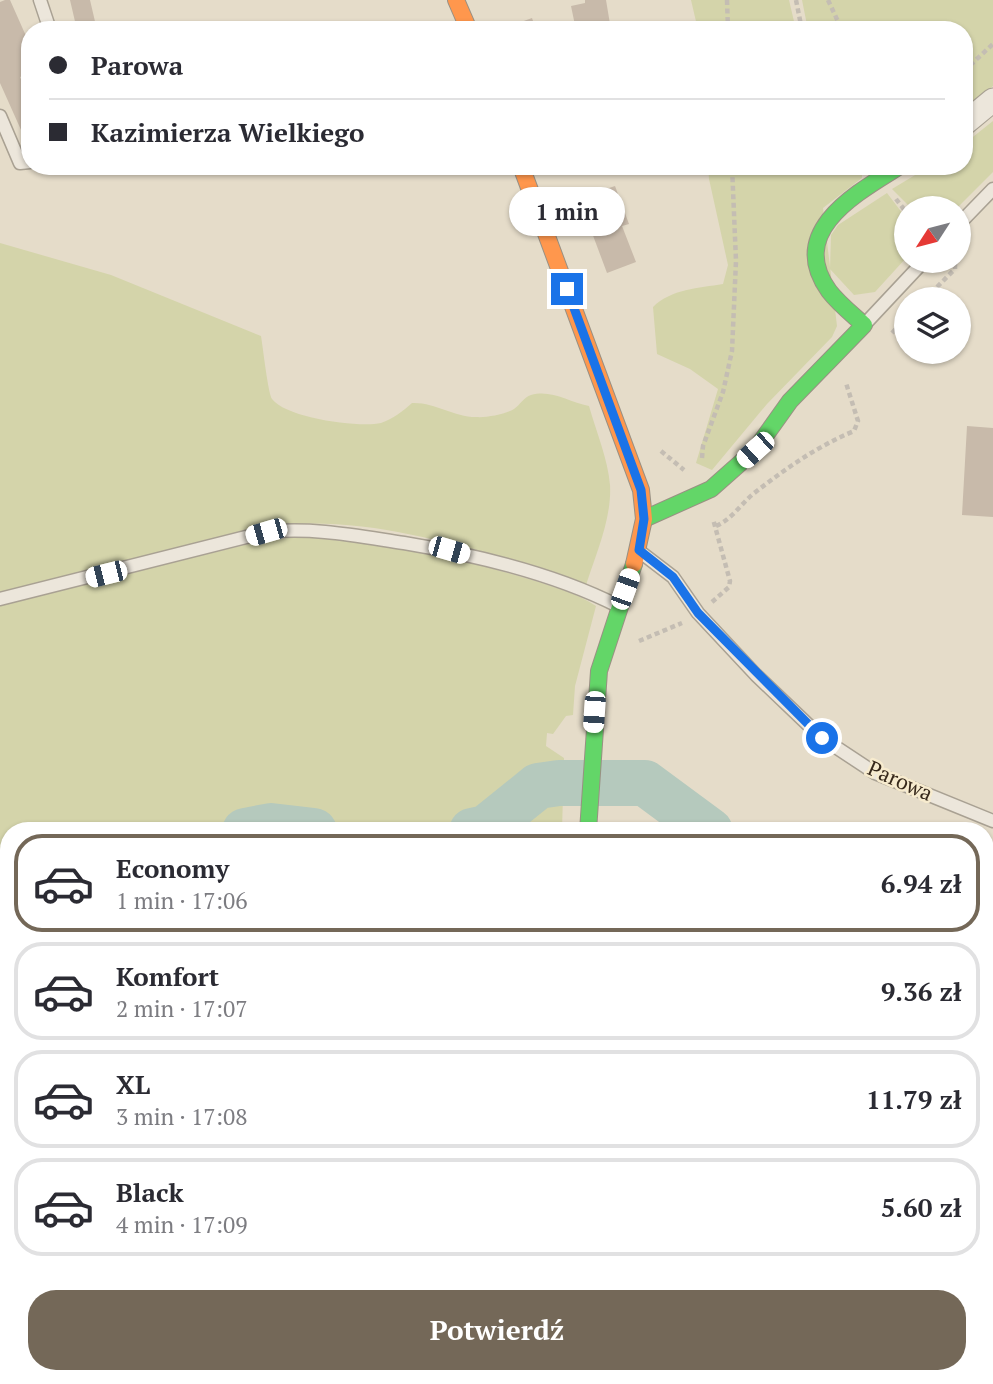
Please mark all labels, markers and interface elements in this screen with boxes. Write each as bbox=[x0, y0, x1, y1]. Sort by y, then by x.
text: Parowa bbox=[91, 48, 183, 82]
text: Kazimierza Wielkiego bbox=[91, 115, 364, 149]
callout: 1 min bbox=[509, 188, 625, 236]
text: 1 min bbox=[536, 196, 598, 227]
north arrow bbox=[894, 196, 971, 273]
map controls bbox=[894, 196, 971, 364]
route end bbox=[551, 273, 583, 305]
button: layers bbox=[894, 287, 971, 364]
car bbox=[733, 428, 778, 472]
car bbox=[243, 516, 290, 548]
car bbox=[426, 534, 473, 566]
car bbox=[84, 559, 129, 589]
car bbox=[608, 566, 643, 612]
car bbox=[583, 690, 606, 734]
route start bbox=[806, 722, 838, 754]
street label: Parowa bbox=[863, 753, 938, 807]
text: Economy bbox=[116, 851, 229, 885]
icon: car bbox=[32, 852, 95, 915]
text: 6.94 zł bbox=[881, 866, 962, 900]
text: 1 min · 17:06 bbox=[116, 885, 248, 916]
text: Komfort bbox=[116, 959, 219, 993]
icon: car bbox=[32, 960, 95, 1023]
text: 9.36 zł bbox=[881, 974, 962, 1008]
text: 2 min · 17:07 bbox=[116, 993, 248, 1024]
text: XL bbox=[116, 1067, 150, 1101]
icon: car bbox=[32, 1068, 95, 1131]
text: 11.79 zł bbox=[866, 1082, 962, 1116]
text: 3 min · 17:08 bbox=[116, 1101, 248, 1132]
text: Black bbox=[116, 1175, 184, 1209]
icon: car bbox=[32, 1176, 95, 1239]
text: 5.60 zł bbox=[881, 1190, 962, 1224]
text: 4 min · 17:09 bbox=[116, 1209, 248, 1240]
button: Potwierdź bbox=[28, 1290, 966, 1370]

